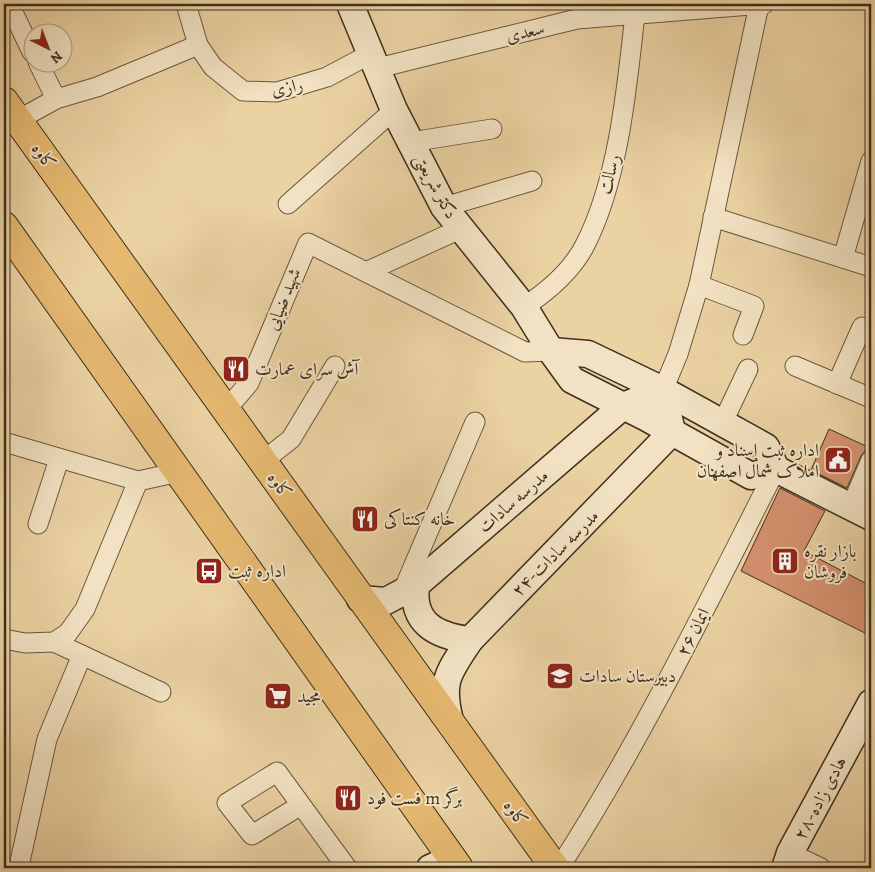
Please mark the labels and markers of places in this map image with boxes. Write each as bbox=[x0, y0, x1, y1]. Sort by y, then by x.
restaurant icon: آش سرای عمارت bbox=[221, 354, 251, 384]
place label: آش سرای عمارت bbox=[255, 357, 360, 381]
place label: اداره ثبت اسناد و املاک شمال اصفهان bbox=[697, 438, 819, 483]
public building icon: اداره ثبت اسناد و املاک شمال اصفهان bbox=[823, 445, 853, 475]
restaurant icon: خانه کنتاکی bbox=[350, 504, 380, 534]
place label: خانه کنتاکی bbox=[384, 507, 455, 531]
place label: بازار نقره فروشان bbox=[804, 539, 856, 584]
building icon: بازار نقره فروشان bbox=[770, 546, 800, 576]
bus stop icon: اداره ثبت bbox=[194, 556, 224, 586]
place label: اداره ثبت bbox=[228, 559, 286, 583]
school or university icon: دبیرستان سادات bbox=[545, 661, 575, 691]
place label: دبیرستان سادات bbox=[579, 664, 676, 688]
supermarket icon: مجید bbox=[263, 681, 293, 711]
place label: مجید bbox=[297, 684, 321, 708]
restaurant icon: فست فود m برگر bbox=[333, 783, 363, 813]
place label: فست فود m برگر bbox=[367, 786, 462, 810]

